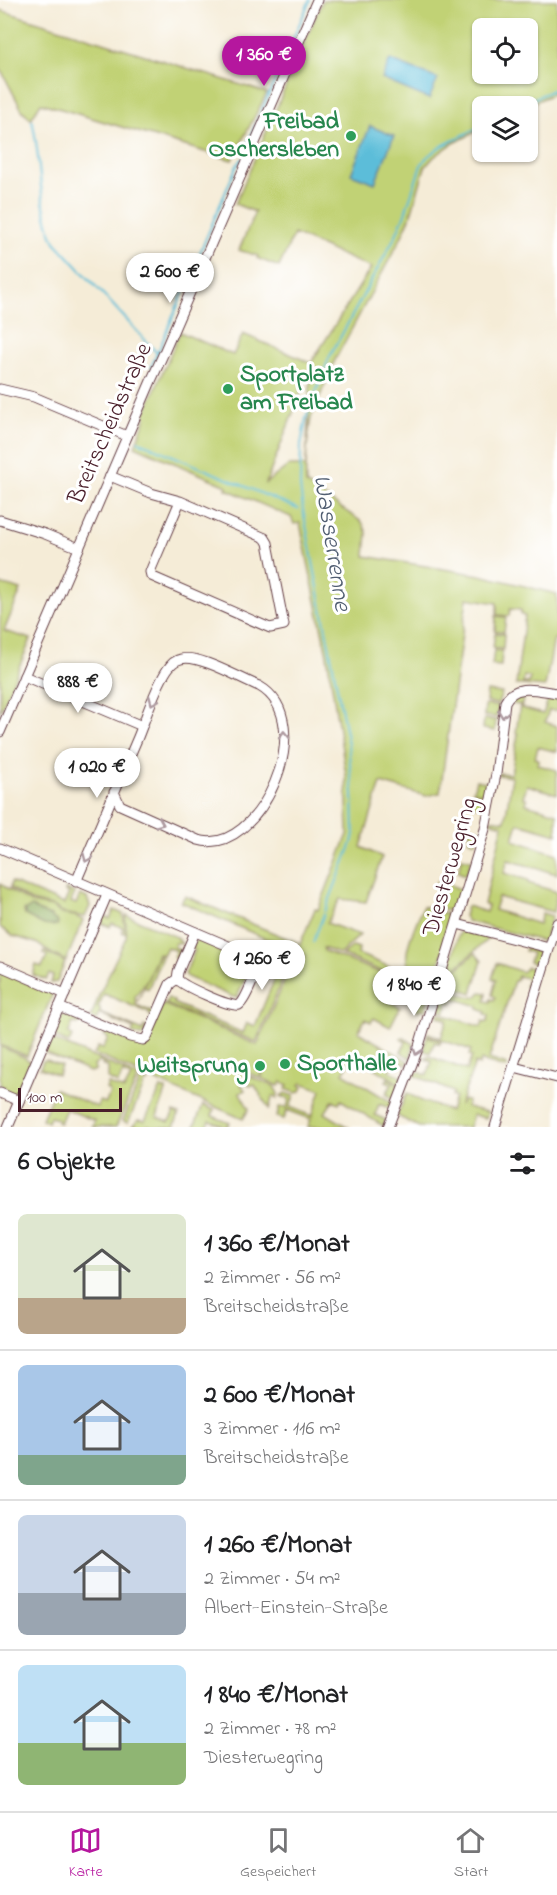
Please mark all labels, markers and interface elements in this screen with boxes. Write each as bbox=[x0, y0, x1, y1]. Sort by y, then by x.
map controls bbox=[472, 18, 538, 162]
button: locate bbox=[472, 18, 538, 84]
pin: 1 360 € bbox=[209, 36, 319, 87]
text: 1 360 € bbox=[236, 41, 292, 70]
button: layers bbox=[472, 96, 538, 162]
place label: Freibad Oschersleben bbox=[209, 105, 340, 168]
marker: Freibad Oschersleben bbox=[344, 129, 358, 143]
pin: 2 600 € bbox=[115, 253, 225, 304]
text: 2 600 € bbox=[140, 258, 200, 287]
street label: Breitscheidstraße bbox=[59, 337, 162, 511]
place label: Sportplatz am Freibad bbox=[240, 358, 353, 421]
marker: Sportplatz am Freibad bbox=[221, 382, 235, 396]
water label: Wasserrenne bbox=[301, 472, 361, 615]
pin: 888 € bbox=[36, 663, 120, 714]
text: 888 € bbox=[57, 668, 99, 697]
one-way arrow bbox=[148, 695, 160, 706]
one-way arrow bbox=[497, 710, 509, 719]
one-way arrow bbox=[277, 730, 290, 739]
pin: 1 020 € bbox=[42, 748, 152, 799]
text: 1 020 € bbox=[68, 753, 126, 782]
street label: Diesterwegring bbox=[414, 794, 488, 941]
one-way arrow bbox=[153, 816, 164, 828]
one-way arrow bbox=[82, 851, 94, 862]
pin: 1 260 € bbox=[207, 940, 317, 991]
text: 1 260 € bbox=[233, 945, 291, 974]
pin: 1 840 € bbox=[359, 966, 469, 1017]
text: 1 840 € bbox=[387, 971, 441, 1000]
one-way arrow bbox=[412, 1045, 424, 1056]
place label: Sporthalle bbox=[297, 1047, 398, 1082]
place label: Weitsprung bbox=[137, 1049, 248, 1085]
marker: Sporthalle bbox=[278, 1057, 292, 1071]
marker: Weitsprung bbox=[253, 1059, 267, 1073]
scale bar bbox=[18, 1085, 122, 1112]
text: 100 m bbox=[27, 1086, 62, 1110]
text: 6 Objekte bbox=[18, 1144, 115, 1182]
icon: filters bbox=[506, 1147, 539, 1180]
text: 1 360 €/Monat bbox=[204, 1226, 350, 1264]
icon: home bbox=[66, 1238, 138, 1310]
text: 2 Zimmer · 56 m² bbox=[204, 1264, 341, 1293]
text: Breitscheidstraße bbox=[204, 1293, 349, 1322]
text: 2 600 €/Monat bbox=[204, 1377, 355, 1415]
icon: home bbox=[66, 1389, 138, 1461]
text: 3 Zimmer · 116 m² bbox=[204, 1415, 341, 1444]
text: Breitscheidstraße bbox=[204, 1444, 349, 1473]
text: 1 260 €/Monat bbox=[204, 1527, 352, 1565]
icon: home bbox=[66, 1539, 138, 1611]
text: 2 Zimmer · 54 m² bbox=[204, 1565, 341, 1594]
text: Albert-Einstein-Straße bbox=[204, 1594, 388, 1623]
text: 1 840 €/Monat bbox=[204, 1677, 348, 1715]
icon: home bbox=[66, 1689, 138, 1761]
text: 2 Zimmer · 78 m² bbox=[204, 1715, 337, 1744]
text: Diesterwegring bbox=[204, 1744, 323, 1773]
tab: Karte bbox=[69, 1824, 103, 1884]
tab: Gespeichert bbox=[240, 1824, 316, 1884]
tab: Start bbox=[454, 1824, 488, 1884]

